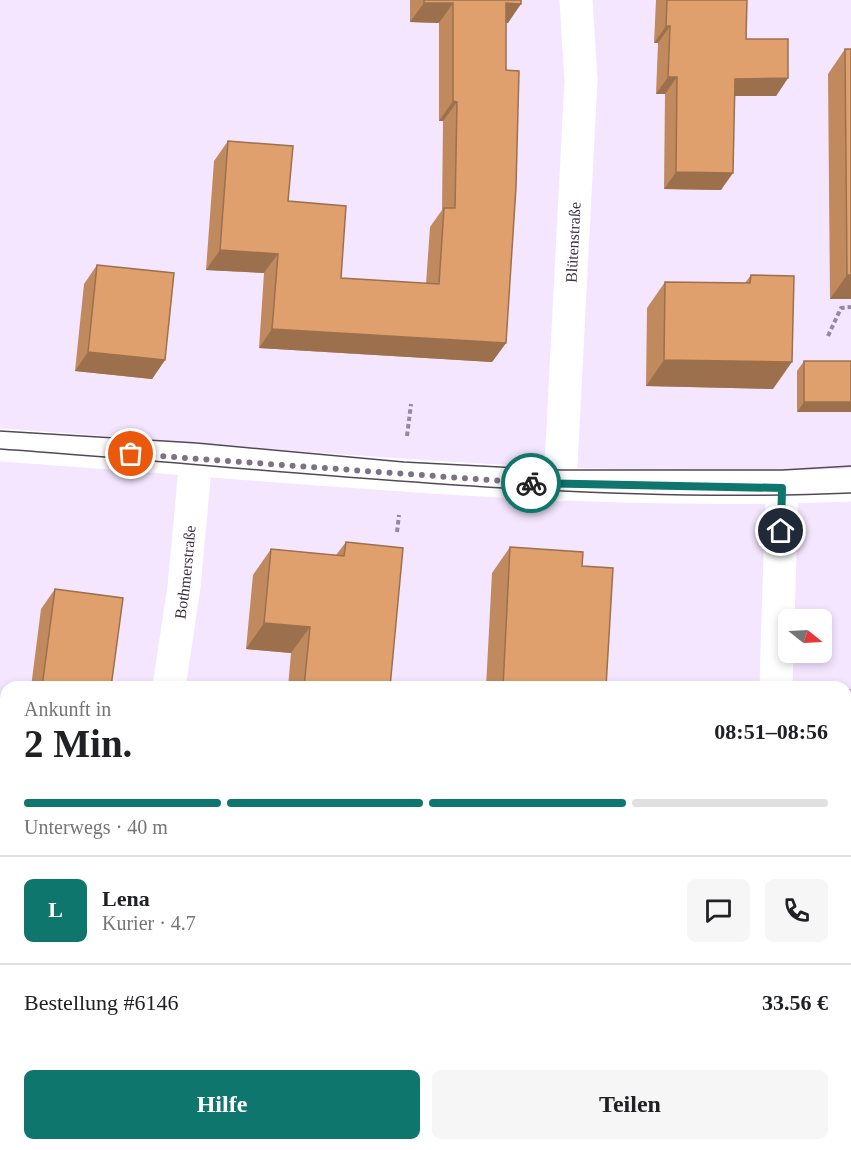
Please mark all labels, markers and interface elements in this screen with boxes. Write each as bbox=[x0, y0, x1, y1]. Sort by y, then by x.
street label: Blütenstraße bbox=[562, 201, 583, 283]
pin bbox=[105, 428, 156, 479]
icon: bag bbox=[114, 437, 147, 470]
courier bbox=[501, 453, 561, 513]
icon: bike bbox=[515, 467, 548, 500]
pin bbox=[755, 505, 806, 556]
icon: home bbox=[764, 514, 797, 547]
street label: Bothmerstraße bbox=[171, 524, 198, 620]
north arrow bbox=[778, 609, 832, 663]
map controls bbox=[778, 609, 832, 663]
text: Ankunft in bbox=[24, 698, 111, 720]
text: 08:51–08:56 bbox=[714, 719, 828, 744]
text: 2 Min. bbox=[24, 722, 132, 765]
text: Unterwegs · 40 m bbox=[24, 816, 168, 838]
button: chat bbox=[687, 879, 750, 942]
button: phone bbox=[765, 879, 828, 942]
text: Lena bbox=[102, 886, 150, 911]
text: L bbox=[48, 897, 63, 922]
text: Kurier · 4.7 bbox=[102, 912, 196, 934]
text: Bestellung #6146 bbox=[24, 990, 179, 1015]
text: 33.56 € bbox=[762, 990, 828, 1015]
button: Hilfe bbox=[24, 1070, 420, 1139]
button: Teilen bbox=[432, 1070, 828, 1139]

